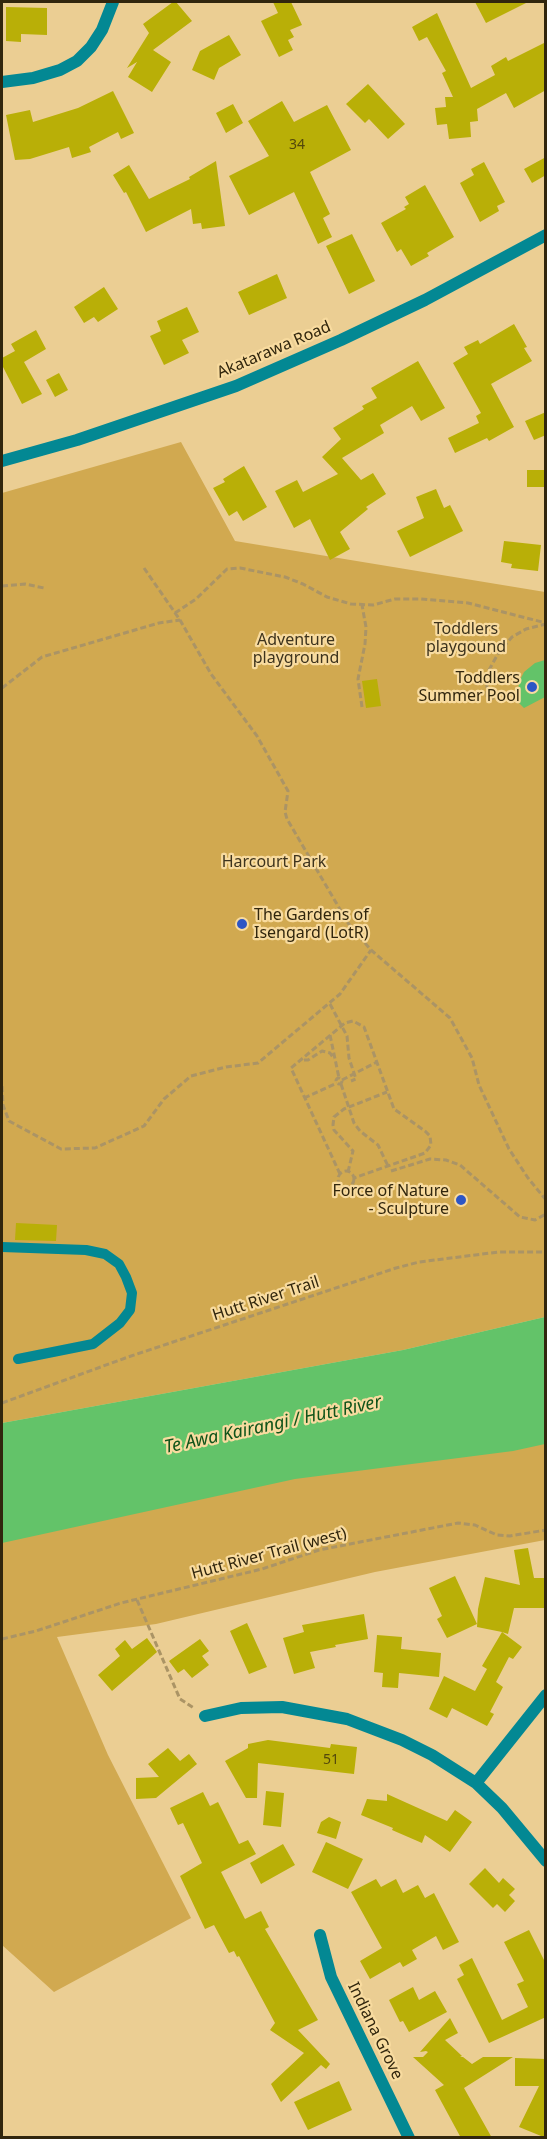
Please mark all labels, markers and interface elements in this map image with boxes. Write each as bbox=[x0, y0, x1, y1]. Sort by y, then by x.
house number: 34 bbox=[289, 137, 305, 153]
street label: Akatarawa Road bbox=[214, 317, 334, 383]
park label: Toddlers playgound bbox=[426, 619, 506, 657]
park label: Adventure playground bbox=[253, 630, 339, 668]
place label: Toddlers Summer Pool bbox=[418, 668, 520, 706]
marker: Toddlers Summer Pool bbox=[525, 680, 539, 694]
park label: Harcourt Park bbox=[222, 852, 326, 872]
place label: The Gardens of Isengard (LotR) bbox=[254, 905, 369, 943]
marker: The Gardens of Isengard (LotR) bbox=[235, 917, 249, 931]
place label: Force of Nature - Sculpture bbox=[332, 1181, 449, 1219]
marker: Force of Nature - Sculpture bbox=[454, 1193, 468, 1207]
street label: Hutt River Trail bbox=[210, 1273, 322, 1325]
water label: Te Awa Kairangi / Hutt River bbox=[162, 1391, 384, 1459]
street label: Hutt River Trail (west) bbox=[189, 1524, 349, 1584]
house number: 51 bbox=[323, 1752, 339, 1768]
street label: Indiana Grove bbox=[343, 1979, 407, 2083]

